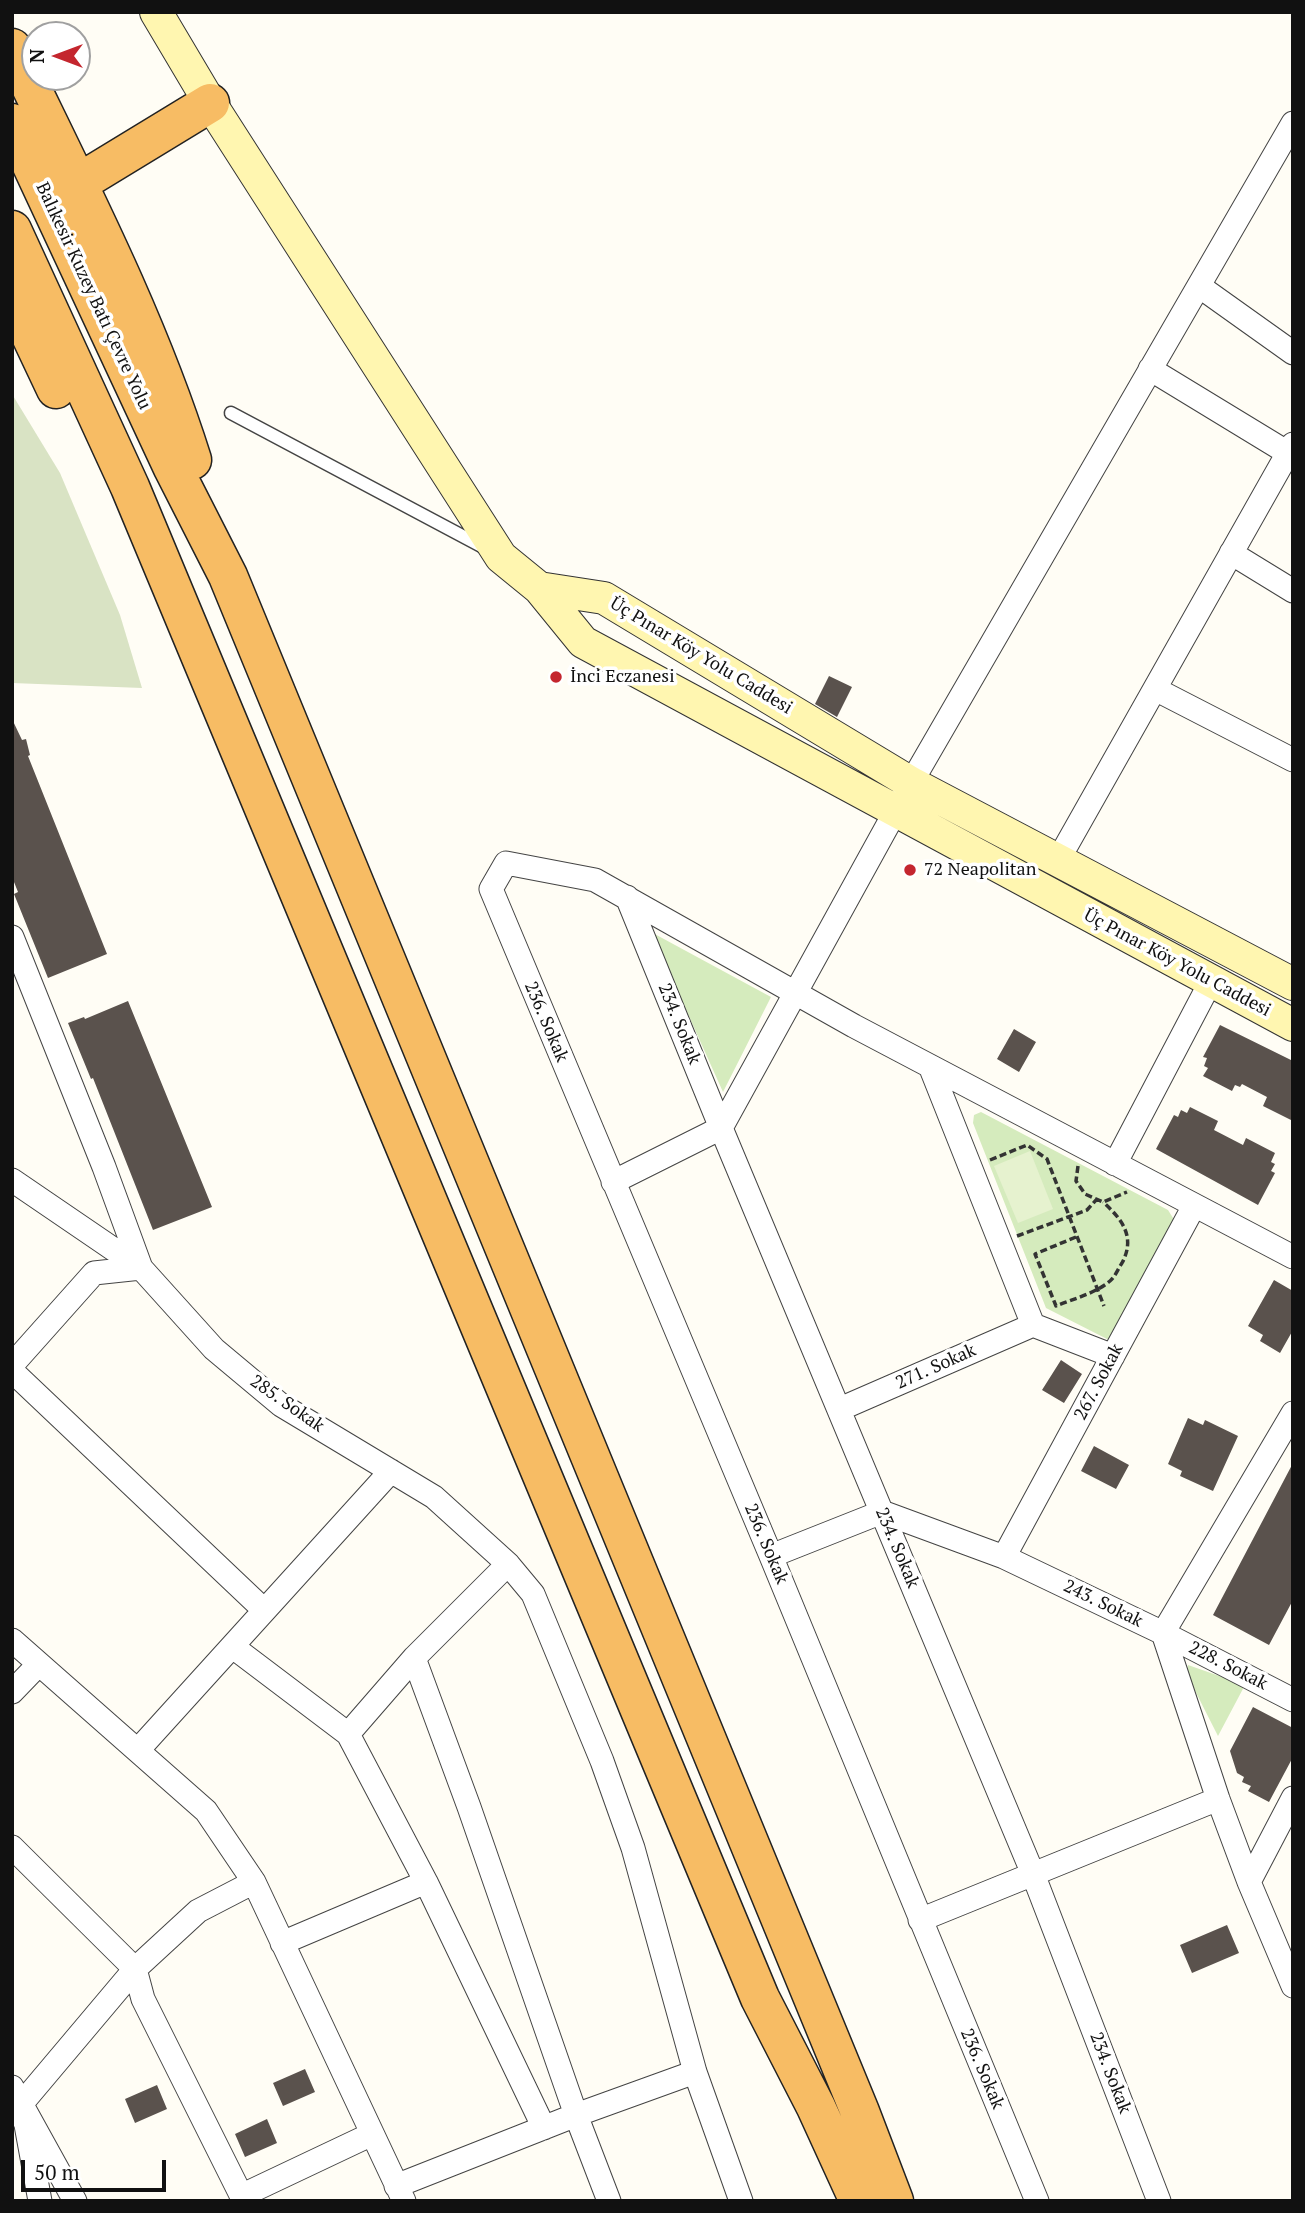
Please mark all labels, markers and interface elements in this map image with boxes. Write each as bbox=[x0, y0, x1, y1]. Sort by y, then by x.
north arrow bbox=[21, 21, 91, 91]
text: N bbox=[24, 49, 49, 63]
street label: Balıkesir Kuzey Batı Çevre Yolu bbox=[31, 179, 155, 413]
street label: Üç Pınar Köy Yolu Caddesi bbox=[606, 593, 796, 719]
place label: İnci Eczanesi bbox=[570, 666, 675, 688]
marker: İnci Eczanesi bbox=[548, 669, 564, 685]
place label: 72 Neapolitan bbox=[924, 859, 1036, 881]
marker: 72 Neapolitan bbox=[902, 862, 918, 878]
street label: Üç Pınar Köy Yolu Caddesi bbox=[1080, 904, 1274, 1022]
street label: 236. Sokak bbox=[519, 978, 573, 1066]
street label: 234. Sokak bbox=[653, 980, 705, 1068]
street label: 271. Sokak bbox=[893, 1340, 979, 1394]
street label: 267. Sokak bbox=[1070, 1340, 1128, 1424]
street label: 285. Sokak bbox=[246, 1371, 328, 1437]
street label: 236. Sokak bbox=[739, 1500, 793, 1588]
street label: 234. Sokak bbox=[870, 1504, 924, 1592]
street label: 243. Sokak bbox=[1060, 1576, 1146, 1632]
street label: 228. Sokak bbox=[1185, 1637, 1271, 1695]
street label: 236. Sokak bbox=[955, 2025, 1009, 2113]
street label: 234. Sokak bbox=[1085, 2029, 1135, 2117]
scale bar bbox=[24, 2146, 170, 2190]
text: 50 m bbox=[34, 2158, 80, 2186]

